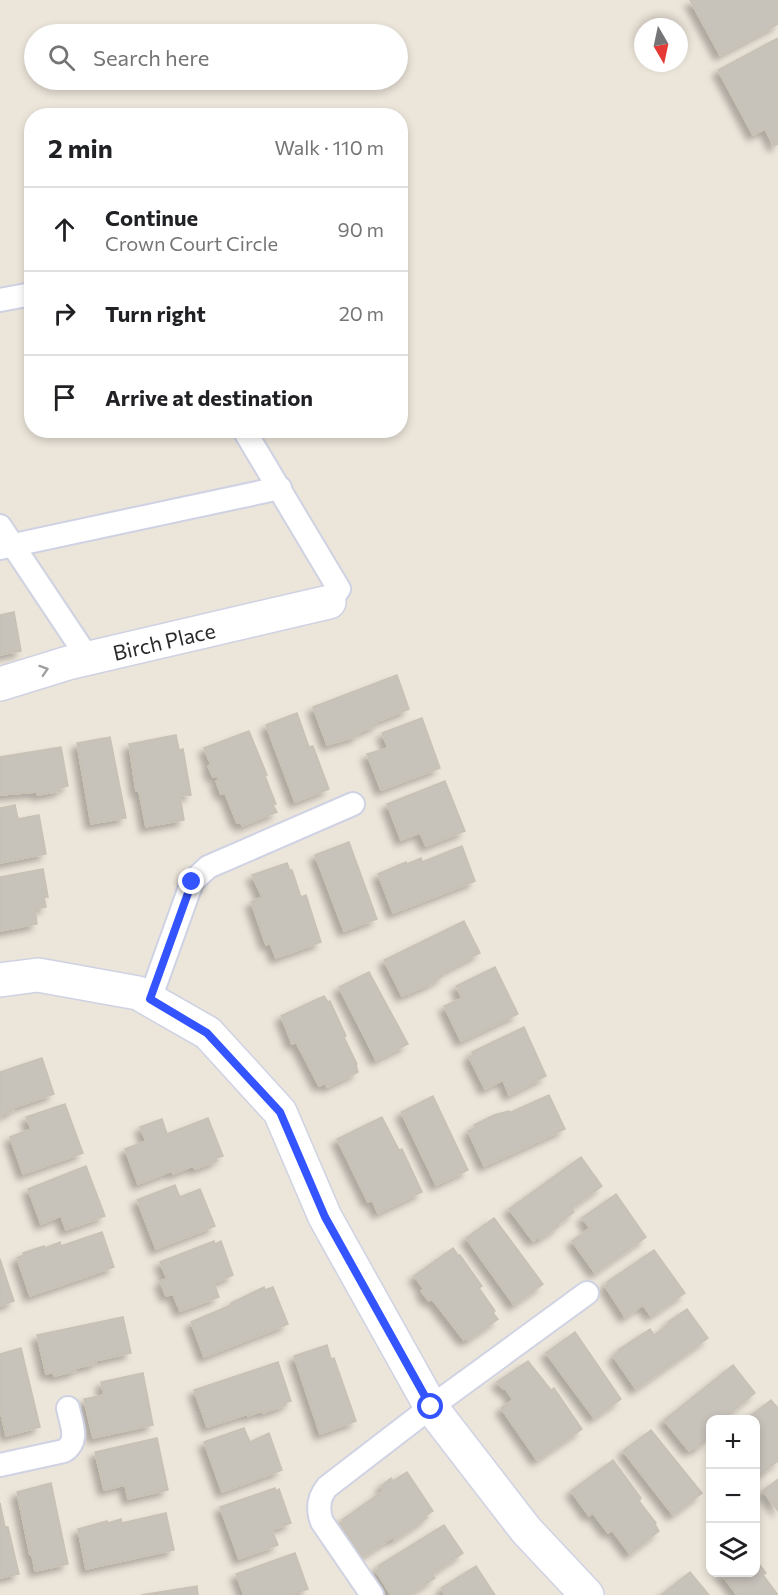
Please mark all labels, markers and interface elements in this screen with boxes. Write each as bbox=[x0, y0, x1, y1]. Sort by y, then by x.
north arrow bbox=[634, 18, 688, 72]
search box bbox=[24, 24, 408, 90]
icon: search bbox=[45, 41, 78, 74]
text: Search here bbox=[93, 44, 209, 71]
text: 2 min bbox=[48, 132, 113, 163]
text: Walk · 110 m bbox=[274, 135, 384, 159]
text: Continue bbox=[105, 204, 198, 231]
icon: ahead bbox=[48, 213, 81, 246]
text: 90 m bbox=[338, 217, 384, 241]
text: Crown Court Circle bbox=[105, 231, 278, 255]
icon: right bbox=[48, 297, 81, 330]
text: Turn right bbox=[105, 300, 206, 327]
text: 20 m bbox=[339, 301, 384, 325]
icon: arrive bbox=[48, 381, 81, 414]
text: Arrive at destination bbox=[105, 384, 313, 411]
street label: Birch Place bbox=[110, 617, 218, 665]
one-way arrow bbox=[38, 665, 49, 678]
route end bbox=[178, 868, 204, 894]
route start bbox=[417, 1393, 443, 1419]
map controls bbox=[706, 1415, 760, 1577]
button: + bbox=[706, 1415, 760, 1469]
button: − bbox=[706, 1469, 760, 1523]
button: layers bbox=[706, 1523, 760, 1577]

